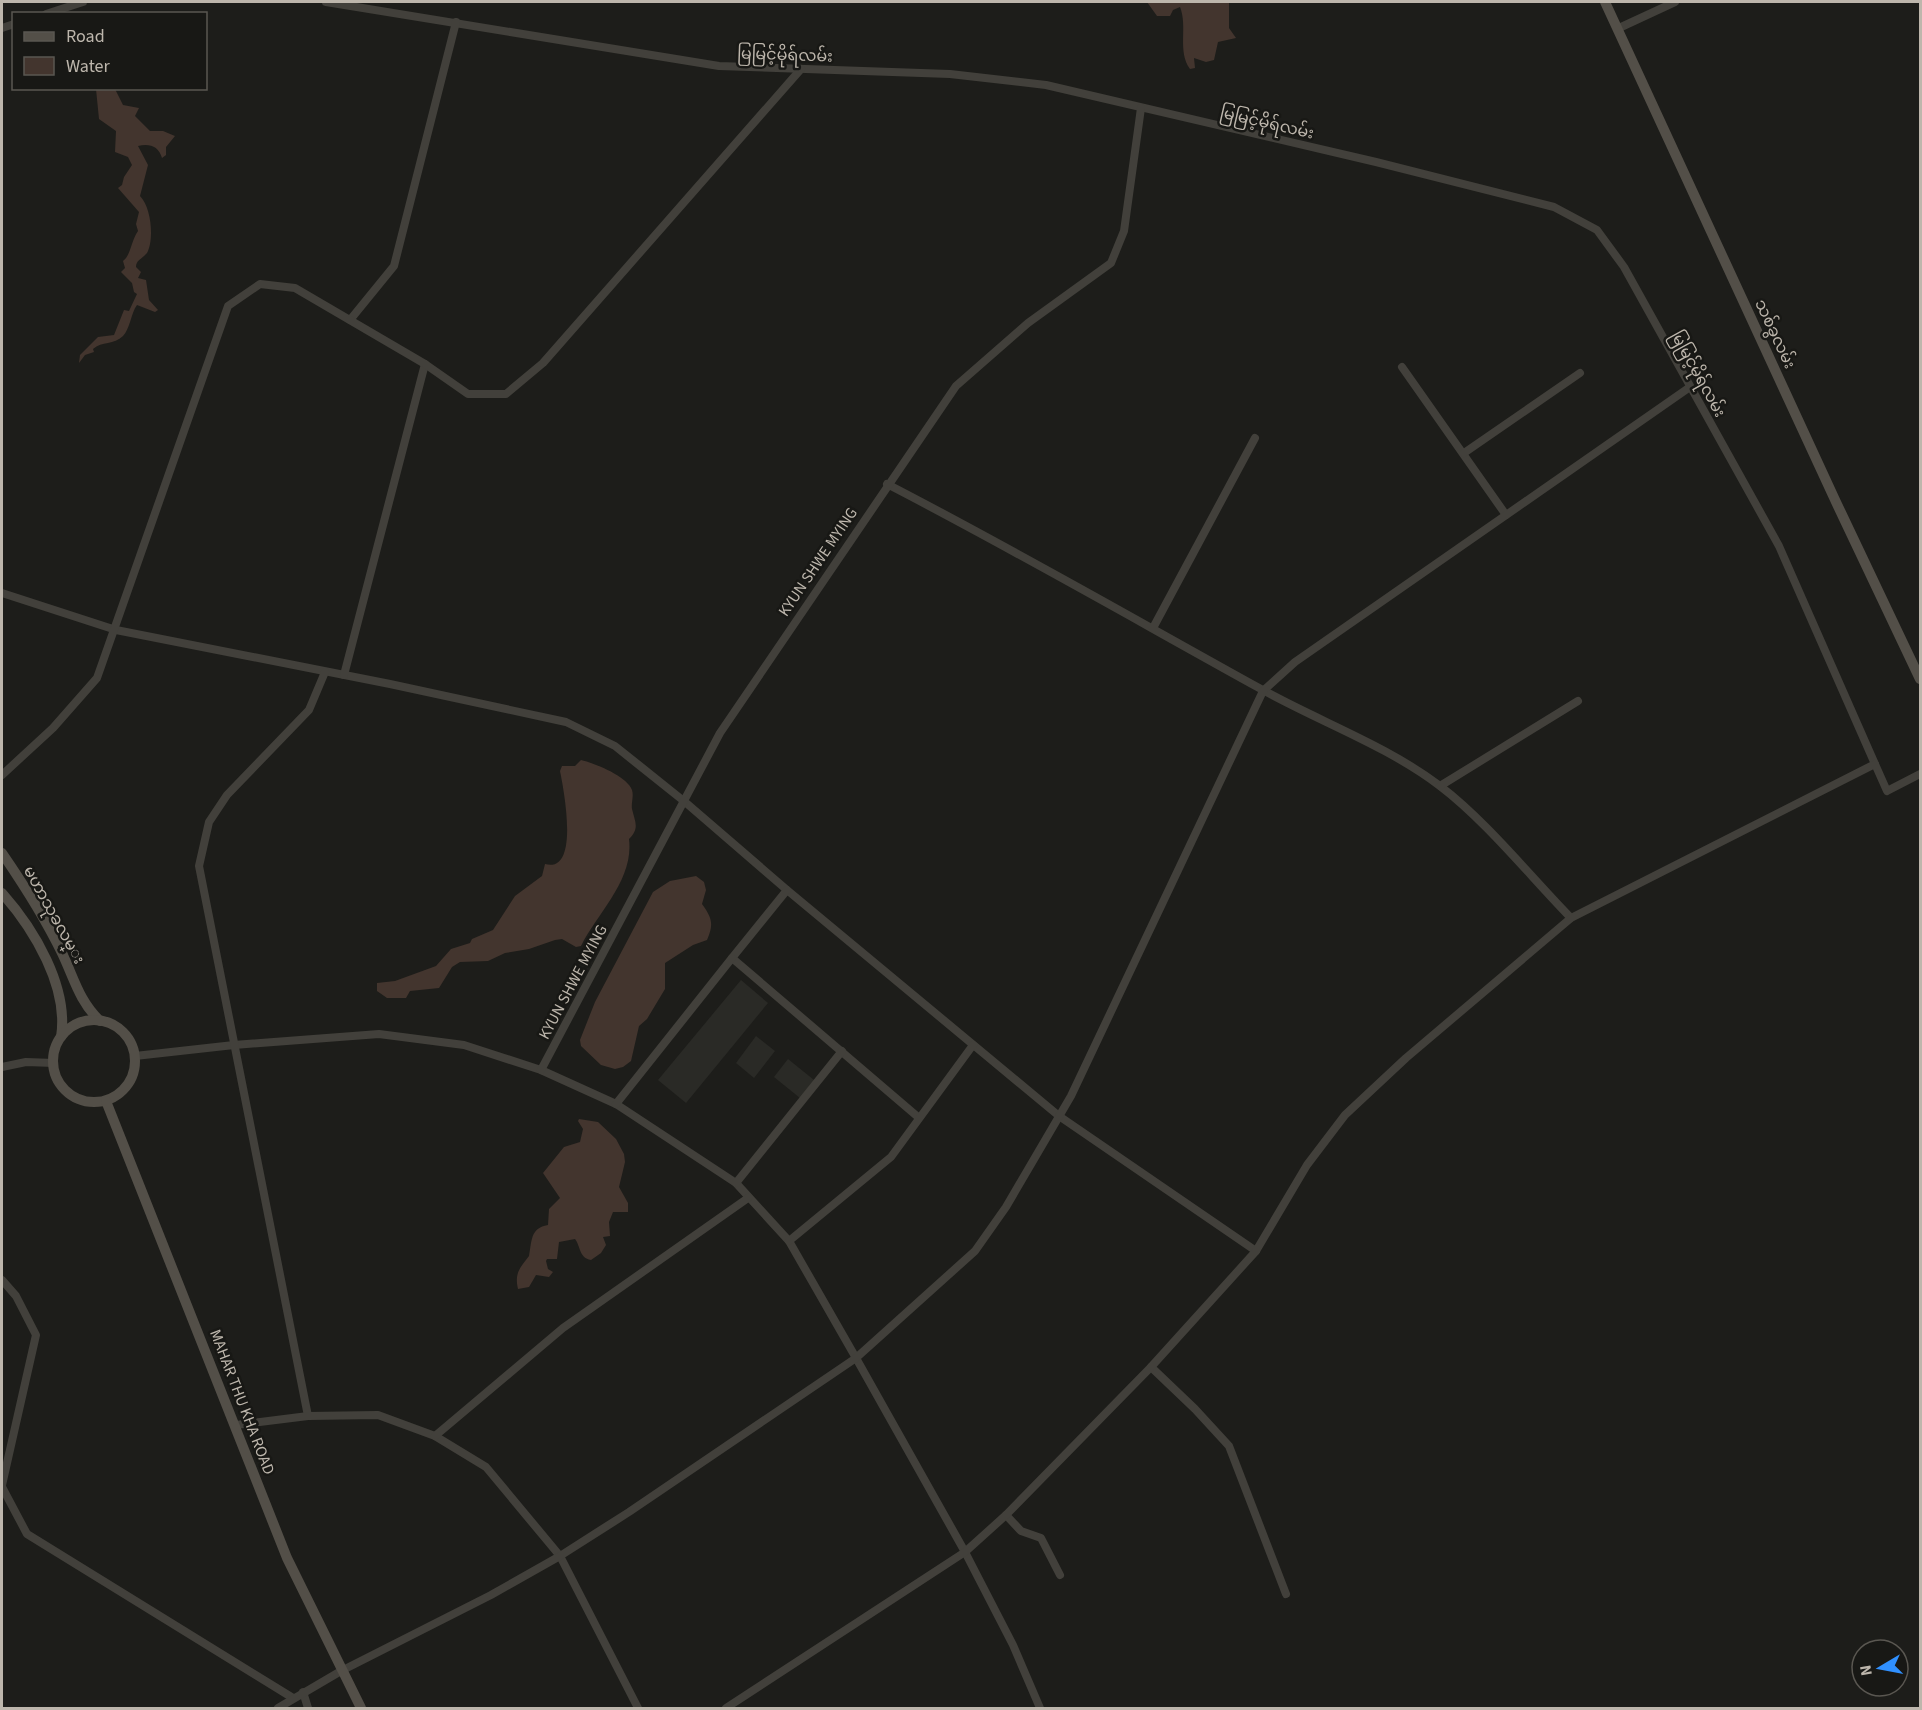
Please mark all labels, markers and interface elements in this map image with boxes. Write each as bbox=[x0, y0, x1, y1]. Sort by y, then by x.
legend bbox=[12, 12, 207, 90]
text: Road bbox=[66, 24, 105, 49]
street label: မြမြင့်မိုရ်လမ်း bbox=[737, 41, 833, 71]
text: Water bbox=[66, 54, 110, 79]
street label: မြမြင့်မိုရ်လမ်း bbox=[1217, 101, 1316, 147]
street label: သစ်ခွလမ်း bbox=[1748, 295, 1802, 373]
street label: မြမြင့်မိုရ်လမ်း bbox=[1663, 326, 1732, 423]
street label: KYUN SHWE MYING bbox=[773, 503, 863, 621]
street label: မဟာသုခလမ္း bbox=[15, 862, 90, 969]
street label: KYUN SHWE MYING bbox=[533, 921, 613, 1043]
street label: MAHAR THU KHA ROAD bbox=[204, 1326, 280, 1478]
north arrow bbox=[1850, 1638, 1910, 1698]
text: N bbox=[1854, 1663, 1878, 1678]

